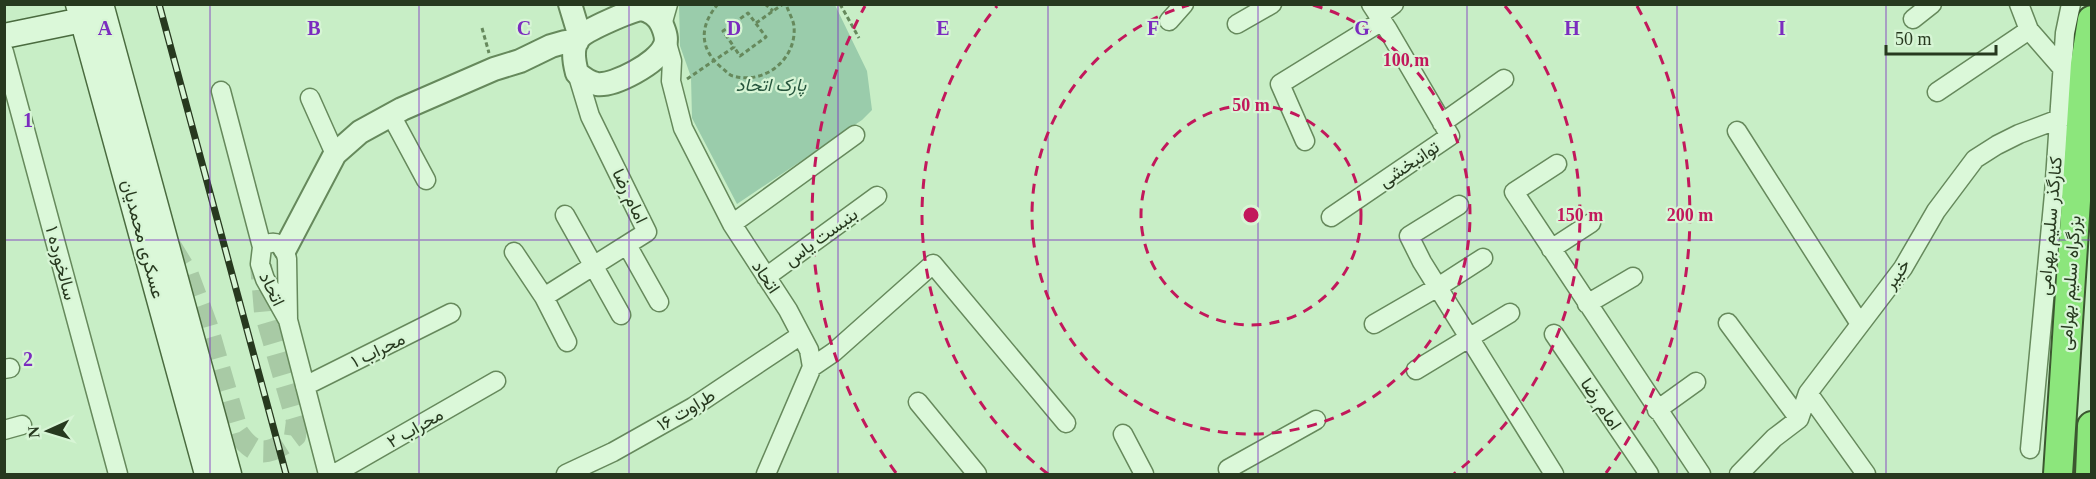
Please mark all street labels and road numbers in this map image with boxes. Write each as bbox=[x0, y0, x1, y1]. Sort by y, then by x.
street label: توانبخشی bbox=[1375, 137, 1443, 192]
street label: کنارگذر سلیم بهرامی bbox=[2034, 156, 2068, 297]
street label: امام رضا bbox=[606, 165, 652, 227]
street label: عسکری محمدیان bbox=[117, 177, 168, 301]
street label: بنبست یاس bbox=[780, 204, 862, 271]
street label: بزرگراه سلیم بهرامی bbox=[2055, 215, 2087, 351]
street label: سالخورده ۱ bbox=[41, 224, 80, 302]
street label: خیبر bbox=[1879, 255, 1915, 294]
street label: اتحاد bbox=[748, 257, 784, 297]
street label: اتحاد bbox=[255, 269, 289, 309]
street label: محراب ۱ bbox=[348, 328, 409, 372]
street label: امام رضا bbox=[1575, 374, 1626, 435]
street label: طراوت ۱۶ bbox=[653, 385, 719, 436]
street label: محراب ۲ bbox=[383, 404, 447, 453]

